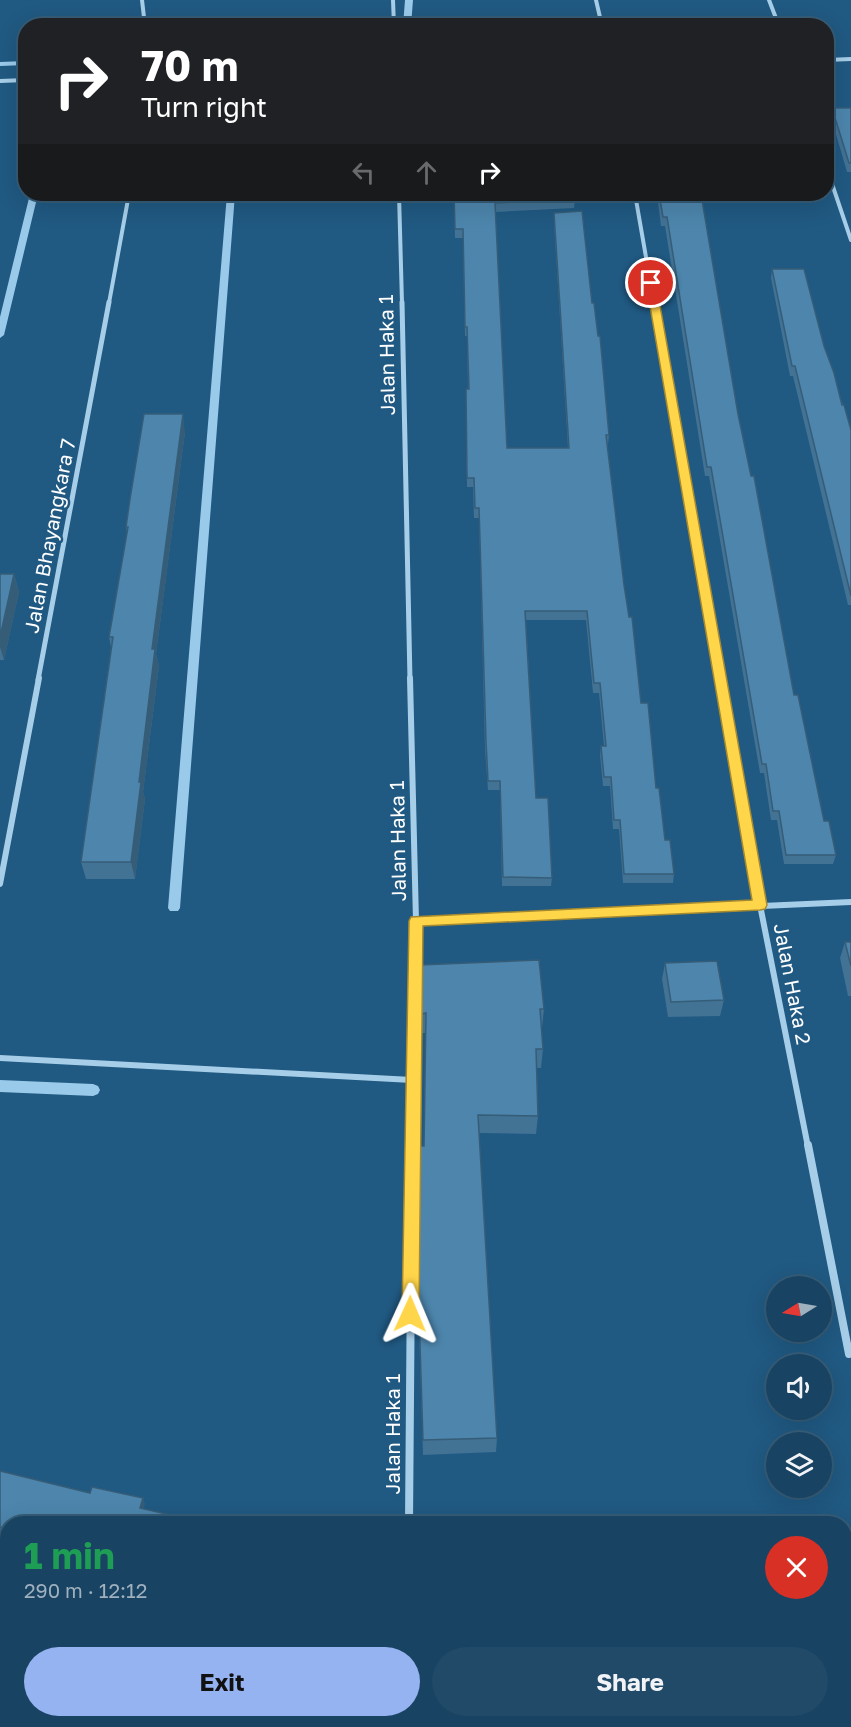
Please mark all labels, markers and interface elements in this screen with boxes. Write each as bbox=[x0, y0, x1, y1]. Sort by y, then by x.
text: 70 m bbox=[141, 40, 238, 90]
icon: right bbox=[42, 42, 120, 120]
text: Turn right bbox=[141, 91, 267, 123]
icon: left bbox=[347, 156, 380, 189]
icon: ahead bbox=[410, 156, 443, 189]
icon: right bbox=[473, 156, 506, 189]
pin bbox=[625, 257, 676, 308]
icon: arrive bbox=[634, 266, 667, 299]
street label: Jalan Haka 1 bbox=[373, 294, 399, 416]
street label: Jalan Bhayangkara 7 bbox=[18, 437, 80, 635]
street label: Jalan Haka 1 bbox=[384, 780, 410, 902]
street label: Jalan Haka 2 bbox=[769, 921, 816, 1046]
north arrow bbox=[766, 1276, 832, 1342]
map controls bbox=[766, 1276, 832, 1498]
position arrow bbox=[378, 1282, 442, 1346]
button: sound bbox=[766, 1354, 832, 1420]
street label: Jalan Haka 1 bbox=[380, 1373, 404, 1495]
button: layers bbox=[766, 1432, 832, 1498]
text: 1 min bbox=[24, 1534, 115, 1577]
button: close bbox=[765, 1536, 828, 1599]
text: 290 m · 12:12 bbox=[24, 1578, 147, 1602]
button: Exit bbox=[24, 1647, 420, 1716]
button: Share bbox=[432, 1647, 828, 1716]

